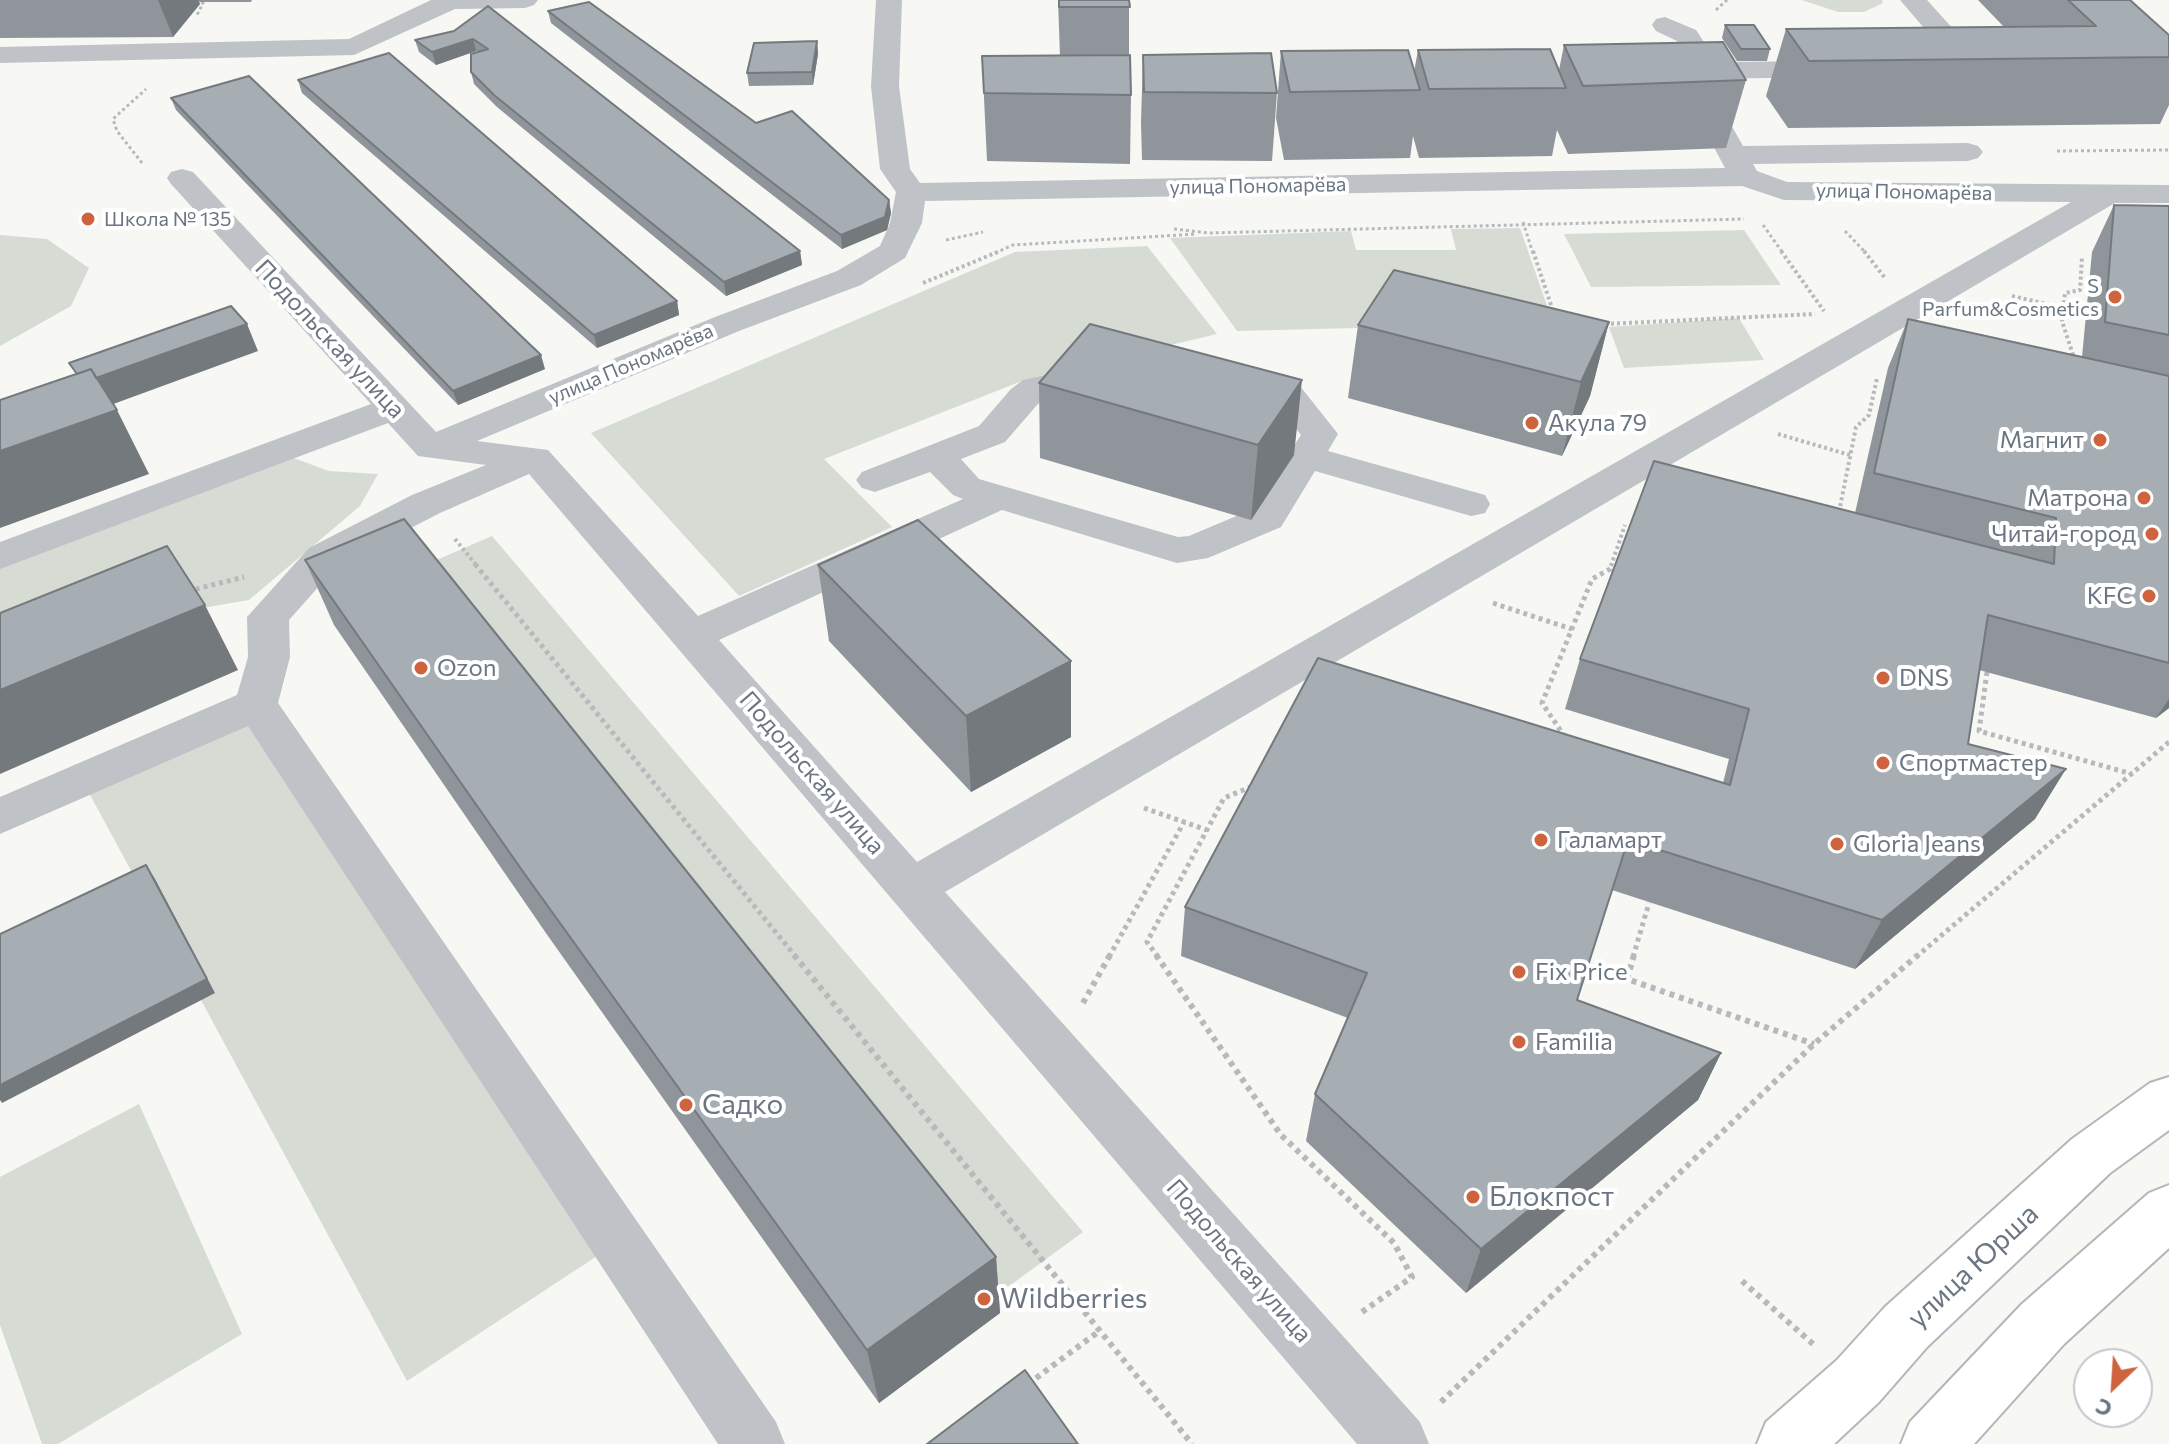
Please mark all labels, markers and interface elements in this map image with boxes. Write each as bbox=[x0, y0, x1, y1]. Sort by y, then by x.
street label: улица Пономарёва bbox=[1170, 172, 1346, 200]
street label: улица Пономарёва bbox=[1816, 178, 1992, 206]
place label: Школа № 135 bbox=[104, 207, 231, 231]
marker: Школа № 135 bbox=[79, 210, 97, 228]
street label: Подольская улица bbox=[249, 254, 411, 424]
place label: S Parfum&Cosmetics bbox=[1922, 274, 2099, 321]
marker: S Parfum&Cosmetics bbox=[2106, 288, 2124, 306]
street label: улица Пономарёва bbox=[545, 318, 717, 410]
place label: Акула 79 bbox=[1548, 409, 1647, 437]
marker: Акула 79 bbox=[1523, 414, 1541, 432]
place label: Магнит bbox=[2000, 426, 2084, 454]
marker: Магнит bbox=[2091, 431, 2109, 449]
place label: Матрона bbox=[2027, 484, 2128, 512]
marker: Матрона bbox=[2135, 489, 2153, 507]
place label: Читай-город bbox=[1991, 520, 2136, 548]
marker: Читай-город bbox=[2143, 525, 2161, 543]
place label: KFC bbox=[2087, 582, 2133, 610]
marker: KFC bbox=[2140, 587, 2158, 605]
place label: Ozon bbox=[437, 654, 497, 682]
marker: Ozon bbox=[412, 659, 430, 677]
place label: DNS bbox=[1899, 664, 1949, 692]
marker: DNS bbox=[1874, 669, 1892, 687]
street label: Подольская улица bbox=[733, 686, 891, 860]
place label: Спортмастер bbox=[1899, 749, 2048, 777]
marker: Спортмастер bbox=[1874, 754, 1892, 772]
place label: Галамарт bbox=[1557, 826, 1662, 854]
place label: Gloria Jeans bbox=[1853, 830, 1981, 858]
marker: Галамарт bbox=[1532, 831, 1550, 849]
marker: Gloria Jeans bbox=[1828, 835, 1846, 853]
place label: Fix Price bbox=[1535, 958, 1628, 986]
marker: Fix Price bbox=[1510, 963, 1528, 981]
place label: Familia bbox=[1535, 1028, 1613, 1056]
marker: Familia bbox=[1510, 1033, 1528, 1051]
place label: Садко bbox=[702, 1088, 783, 1122]
marker: Садко bbox=[677, 1096, 695, 1114]
street label: Подольская улица bbox=[1160, 1174, 1318, 1348]
place label: Блокпост bbox=[1489, 1180, 1614, 1214]
marker: Блокпост bbox=[1464, 1188, 1482, 1206]
street label: улица Юрша bbox=[1901, 1197, 2045, 1335]
place label: Wildberries bbox=[1000, 1282, 1147, 1316]
marker: Wildberries bbox=[975, 1290, 993, 1308]
north arrow bbox=[2073, 1348, 2153, 1428]
text: С bbox=[2091, 1393, 2116, 1424]

